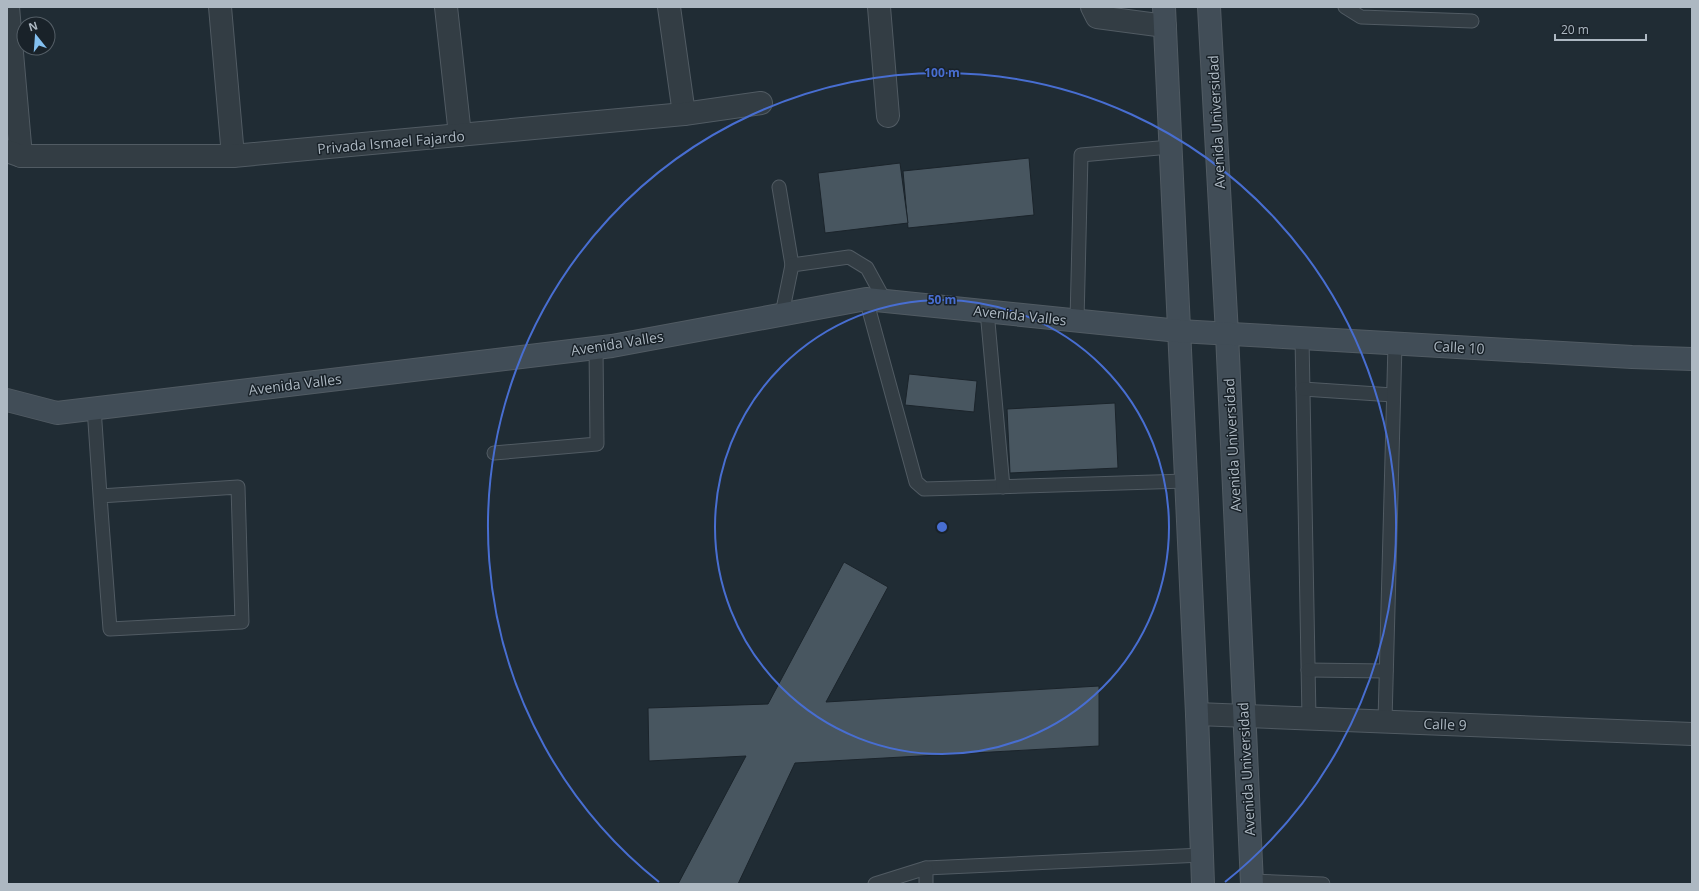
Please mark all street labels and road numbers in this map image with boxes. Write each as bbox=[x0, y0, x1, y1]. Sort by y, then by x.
street label: Avenida Universidad bbox=[1203, 55, 1229, 189]
street label: Privada Ismael Fajardo bbox=[317, 126, 465, 158]
street label: Avenida Valles bbox=[972, 301, 1068, 329]
street label: Avenida Valles bbox=[569, 326, 665, 360]
street label: Calle 10 bbox=[1433, 336, 1485, 358]
street label: Avenida Valles bbox=[247, 369, 343, 399]
street label: Avenida Universidad bbox=[1219, 378, 1245, 512]
street label: Avenida Universidad bbox=[1233, 702, 1259, 836]
street label: Calle 9 bbox=[1423, 714, 1467, 734]

